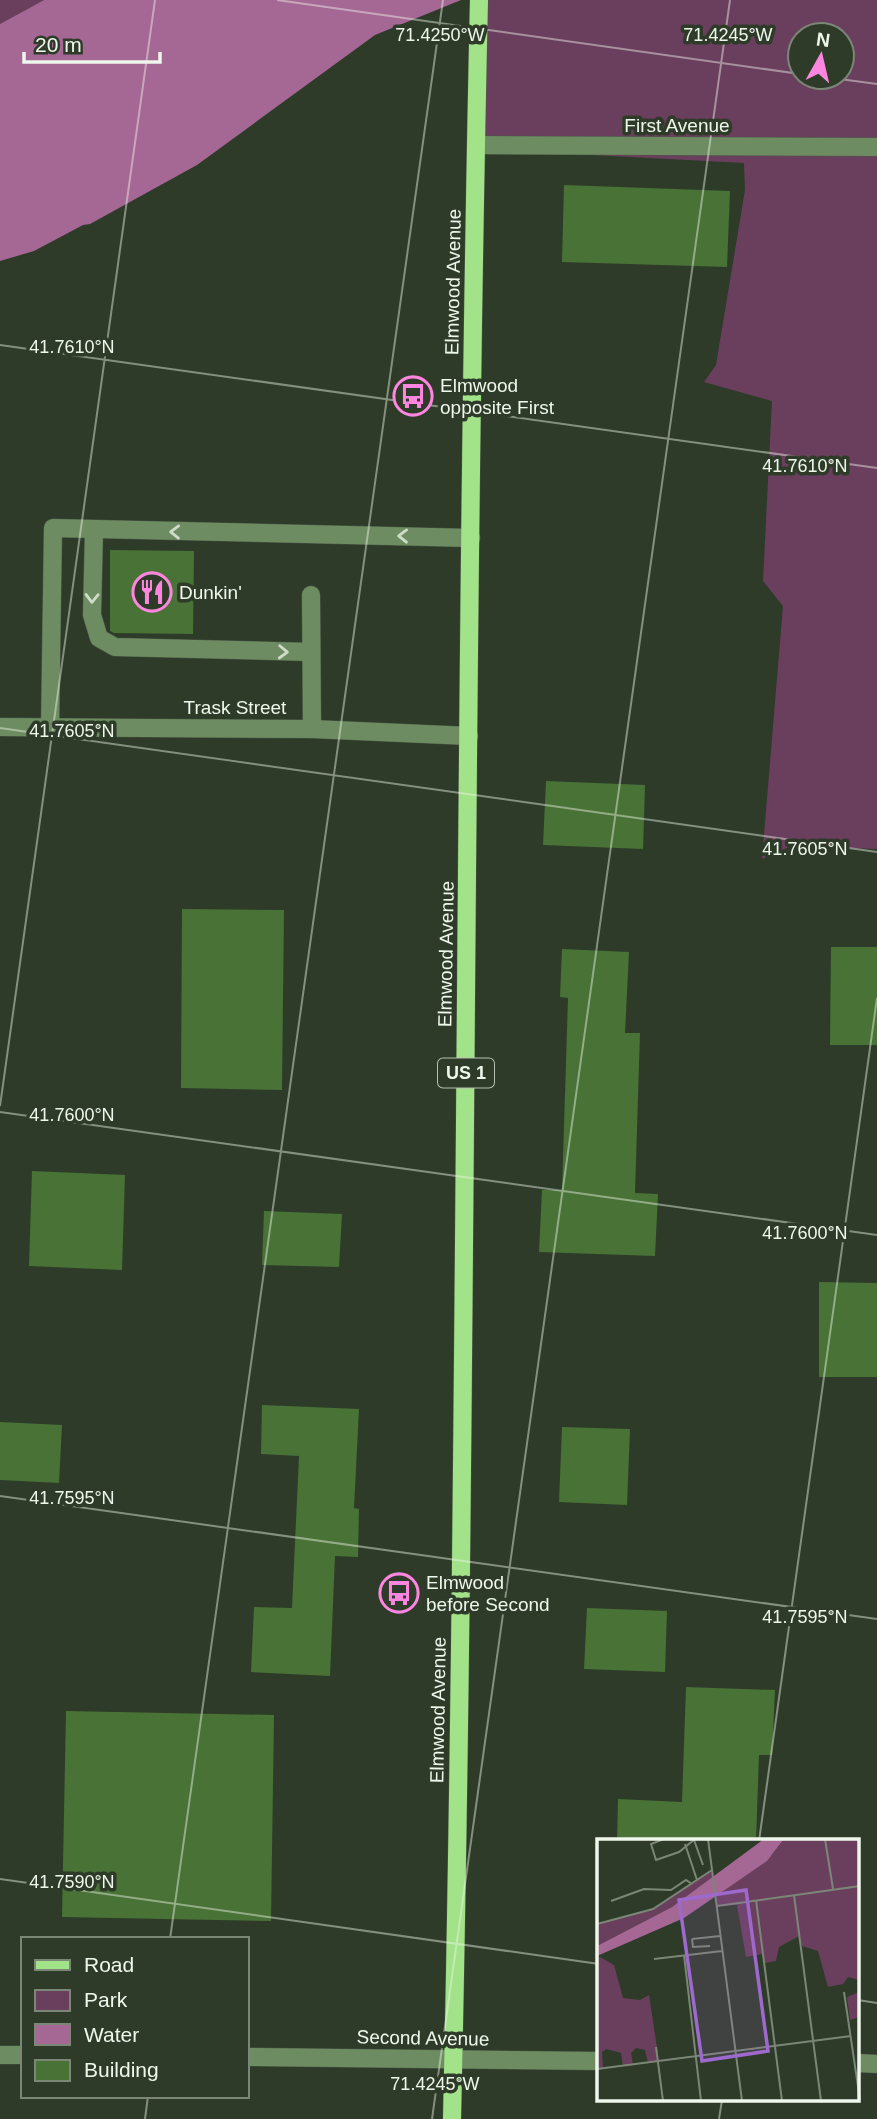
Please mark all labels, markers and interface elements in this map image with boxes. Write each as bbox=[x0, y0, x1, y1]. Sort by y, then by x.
scale bar bbox=[24, 21, 161, 65]
north arrow bbox=[786, 21, 856, 91]
text: 71.4250°W bbox=[395, 25, 485, 45]
text: 71.4245°W bbox=[683, 25, 773, 45]
text: N bbox=[815, 28, 832, 51]
text: 20 m bbox=[35, 33, 82, 56]
street label: First Avenue bbox=[624, 115, 730, 136]
street label: Elmwood Avenue bbox=[441, 209, 465, 355]
text: 41.7610°N bbox=[29, 337, 115, 357]
bus stop icon: Elmwood opposite First bbox=[392, 375, 434, 417]
place label: Elmwood opposite First bbox=[440, 375, 555, 418]
text: 41.7610°N bbox=[762, 456, 848, 476]
one-way arrow bbox=[170, 524, 181, 539]
one-way arrow bbox=[397, 528, 408, 544]
restaurant icon: Dunkin' bbox=[131, 571, 173, 613]
place label: Dunkin' bbox=[179, 582, 242, 603]
one-way arrow bbox=[85, 593, 100, 604]
one-way arrow bbox=[278, 644, 289, 659]
street label: Trask Street bbox=[184, 697, 287, 718]
text: 41.7605°N bbox=[29, 721, 115, 741]
text: 41.7605°N bbox=[762, 839, 848, 859]
street label: Elmwood Avenue bbox=[434, 881, 458, 1027]
road number: US 1 bbox=[438, 1058, 494, 1088]
text: 41.7600°N bbox=[29, 1105, 115, 1125]
text: 41.7600°N bbox=[762, 1223, 848, 1243]
text: 41.7595°N bbox=[29, 1488, 115, 1508]
bus stop icon: Elmwood before Second bbox=[378, 1572, 420, 1614]
place label: Elmwood before Second bbox=[426, 1572, 550, 1615]
text: 41.7595°N bbox=[762, 1607, 848, 1627]
street label: Elmwood Avenue bbox=[426, 1637, 450, 1783]
inset map bbox=[597, 1839, 860, 2102]
text: 41.7590°N bbox=[29, 1872, 115, 1892]
legend bbox=[21, 1937, 248, 2098]
text: Road bbox=[84, 1953, 134, 1976]
text: Park bbox=[84, 1988, 128, 2011]
text: Water bbox=[84, 2023, 139, 2046]
street label: Second Avenue bbox=[356, 2026, 490, 2050]
text: Building bbox=[84, 2058, 159, 2081]
text: 71.4245°W bbox=[390, 2074, 480, 2094]

